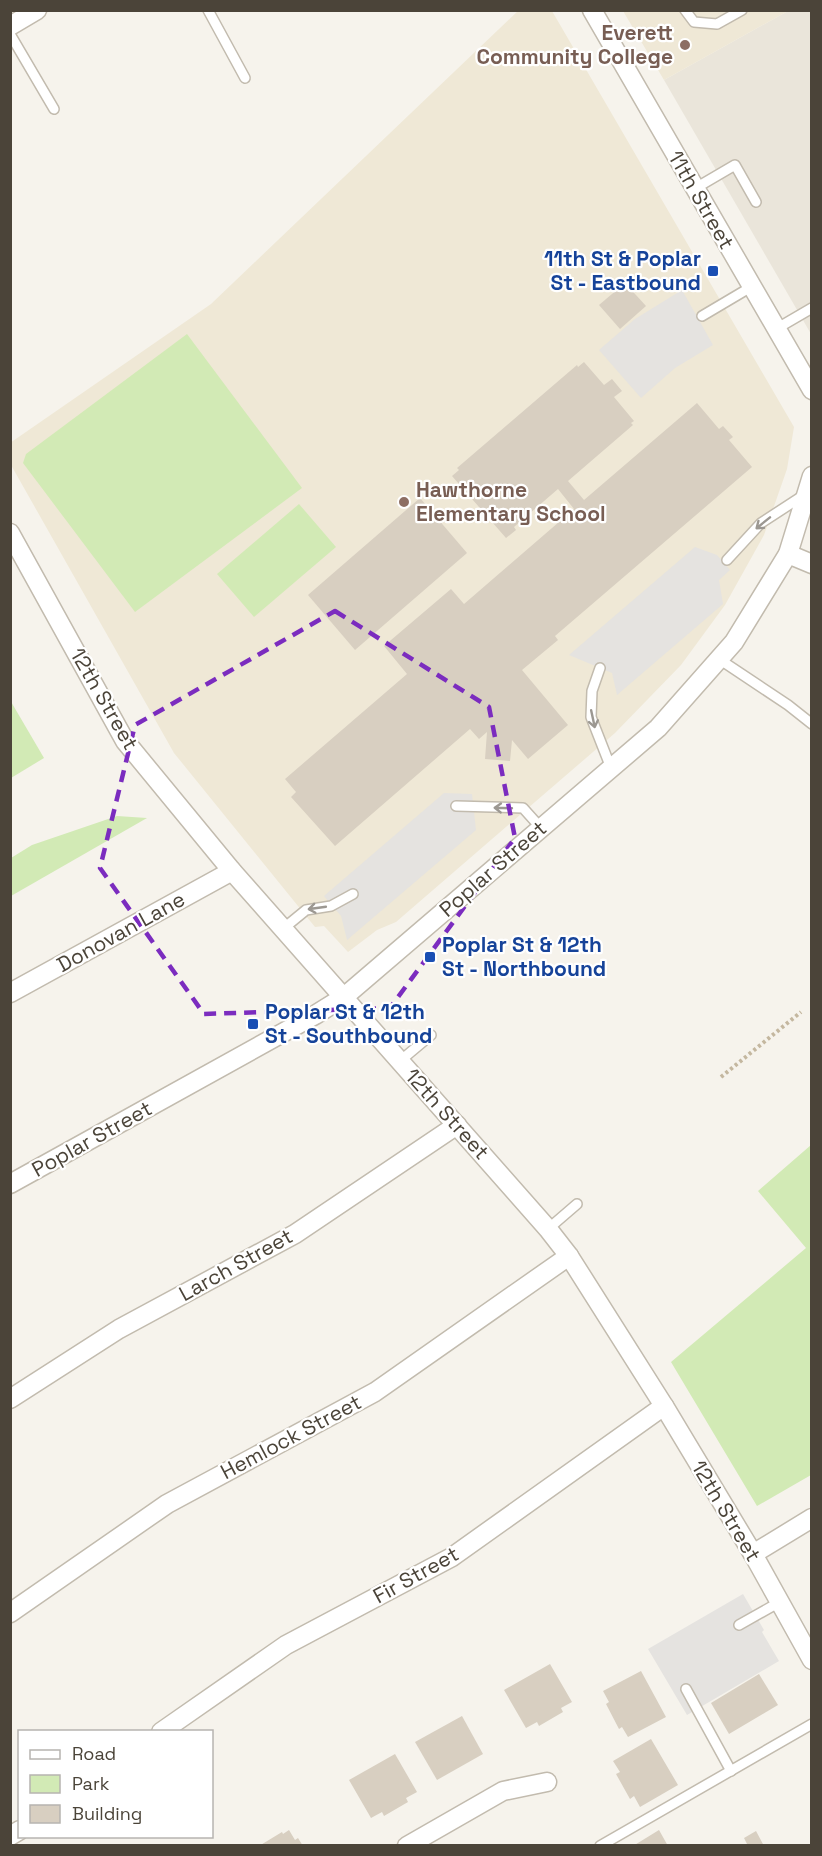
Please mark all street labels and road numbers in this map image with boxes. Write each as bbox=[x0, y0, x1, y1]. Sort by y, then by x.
street label: 11th Street bbox=[662, 146, 741, 254]
street label: 12th Street bbox=[64, 643, 145, 755]
street label: Poplar Street bbox=[433, 815, 552, 923]
street label: Donovan Lane bbox=[52, 885, 190, 978]
street label: 12th Street bbox=[399, 1062, 495, 1165]
street label: Poplar Street bbox=[27, 1094, 157, 1183]
street label: Larch Street bbox=[174, 1222, 297, 1307]
street label: Hemlock Street bbox=[216, 1388, 366, 1485]
street label: 12th Street bbox=[686, 1455, 767, 1566]
street label: Fir Street bbox=[368, 1540, 463, 1609]

